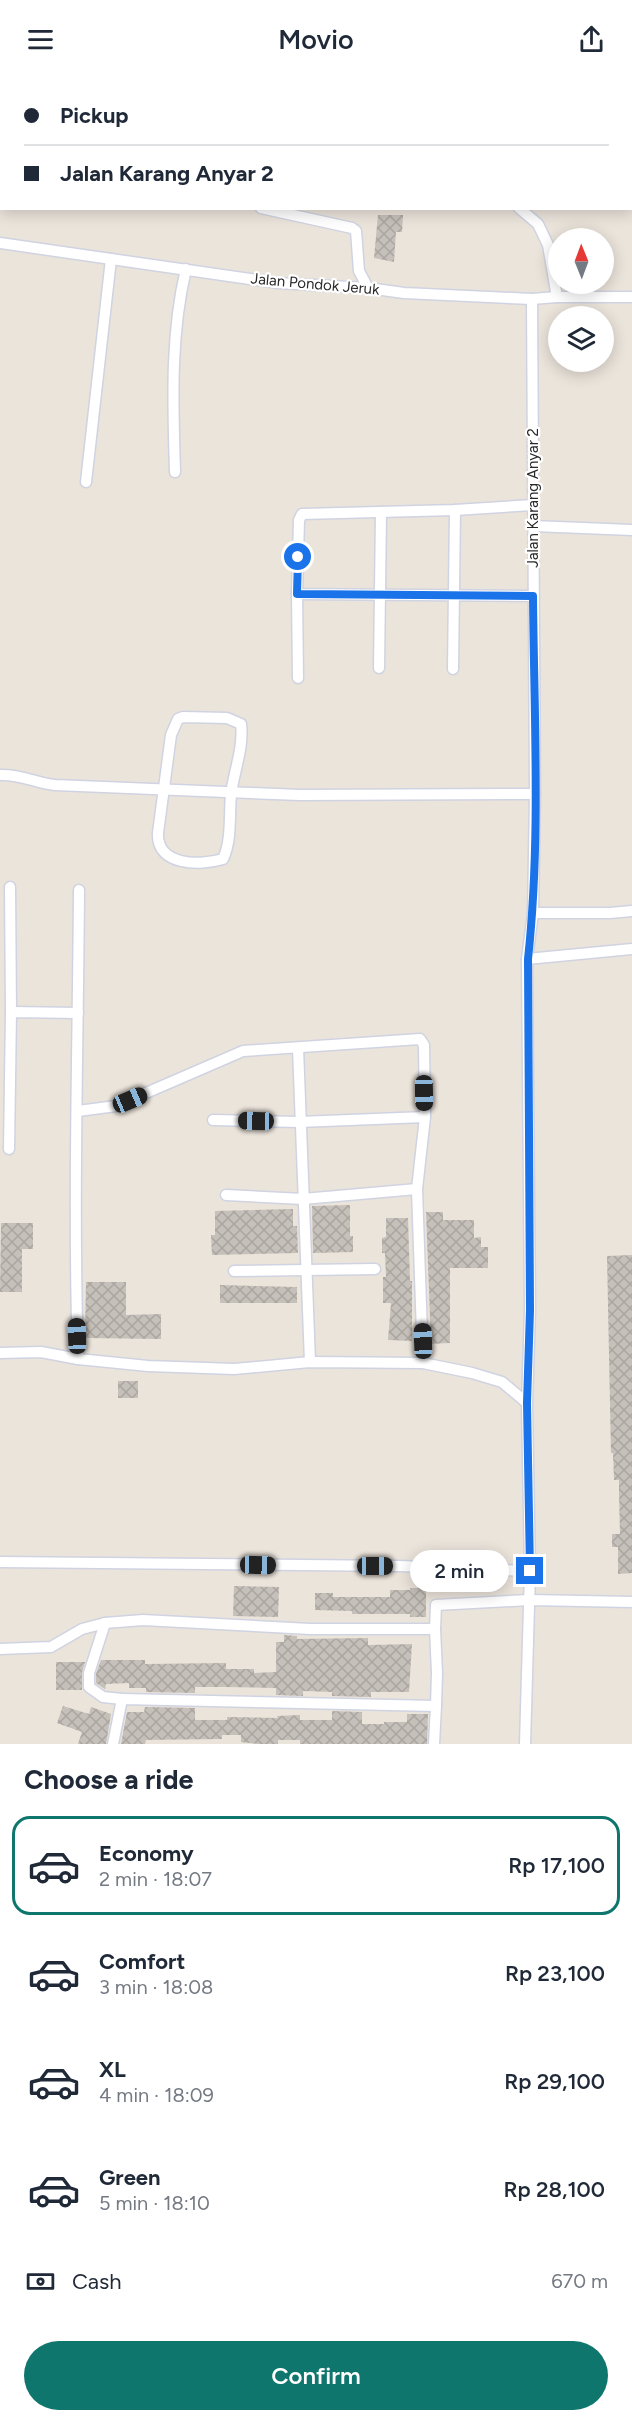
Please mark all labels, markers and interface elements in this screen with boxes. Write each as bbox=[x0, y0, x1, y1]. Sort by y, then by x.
icon: menu bbox=[24, 23, 57, 56]
text: Movio bbox=[278, 23, 354, 56]
icon: share bbox=[575, 23, 608, 56]
text: Pickup bbox=[60, 102, 129, 129]
text: Jalan Karang Anyar 2 bbox=[60, 160, 274, 187]
north arrow bbox=[548, 228, 614, 294]
map controls bbox=[548, 228, 614, 372]
street label: Jalan Pondok Jeruk bbox=[250, 269, 381, 299]
button: layers bbox=[548, 306, 614, 372]
street label: Jalan Karang Anyar 2 bbox=[524, 428, 542, 568]
route start bbox=[284, 543, 311, 570]
car bbox=[415, 1075, 433, 1111]
car bbox=[110, 1085, 150, 1115]
car bbox=[238, 1112, 274, 1130]
car bbox=[67, 1318, 87, 1354]
car bbox=[413, 1323, 433, 1359]
callout: 2 min bbox=[410, 1550, 509, 1592]
car bbox=[240, 1556, 276, 1574]
car bbox=[357, 1557, 393, 1575]
route end bbox=[516, 1557, 543, 1584]
text: 2 min bbox=[435, 1559, 484, 1583]
text: Choose a ride bbox=[24, 1763, 193, 1796]
icon: car bbox=[27, 1839, 81, 1893]
text: Economy bbox=[99, 1840, 194, 1867]
text: Rp 17,100 bbox=[508, 1852, 605, 1879]
text: 2 min · 18:07 bbox=[99, 1867, 212, 1891]
icon: car bbox=[27, 1947, 81, 2001]
text: Comfort bbox=[99, 1948, 185, 1975]
text: Rp 23,100 bbox=[505, 1960, 605, 1987]
text: 3 min · 18:08 bbox=[99, 1975, 213, 1999]
icon: car bbox=[27, 2055, 81, 2109]
text: XL bbox=[99, 2056, 126, 2083]
text: Rp 29,100 bbox=[504, 2068, 605, 2095]
text: 4 min · 18:09 bbox=[99, 2083, 214, 2107]
icon: car bbox=[27, 2163, 81, 2217]
text: Green bbox=[99, 2164, 161, 2191]
text: Rp 28,100 bbox=[504, 2176, 605, 2203]
text: 5 min · 18:10 bbox=[99, 2191, 210, 2215]
icon: cash bbox=[24, 2265, 57, 2298]
text: Cash bbox=[72, 2268, 122, 2295]
text: 670 m bbox=[551, 2269, 608, 2293]
button: Confirm bbox=[24, 2341, 608, 2410]

